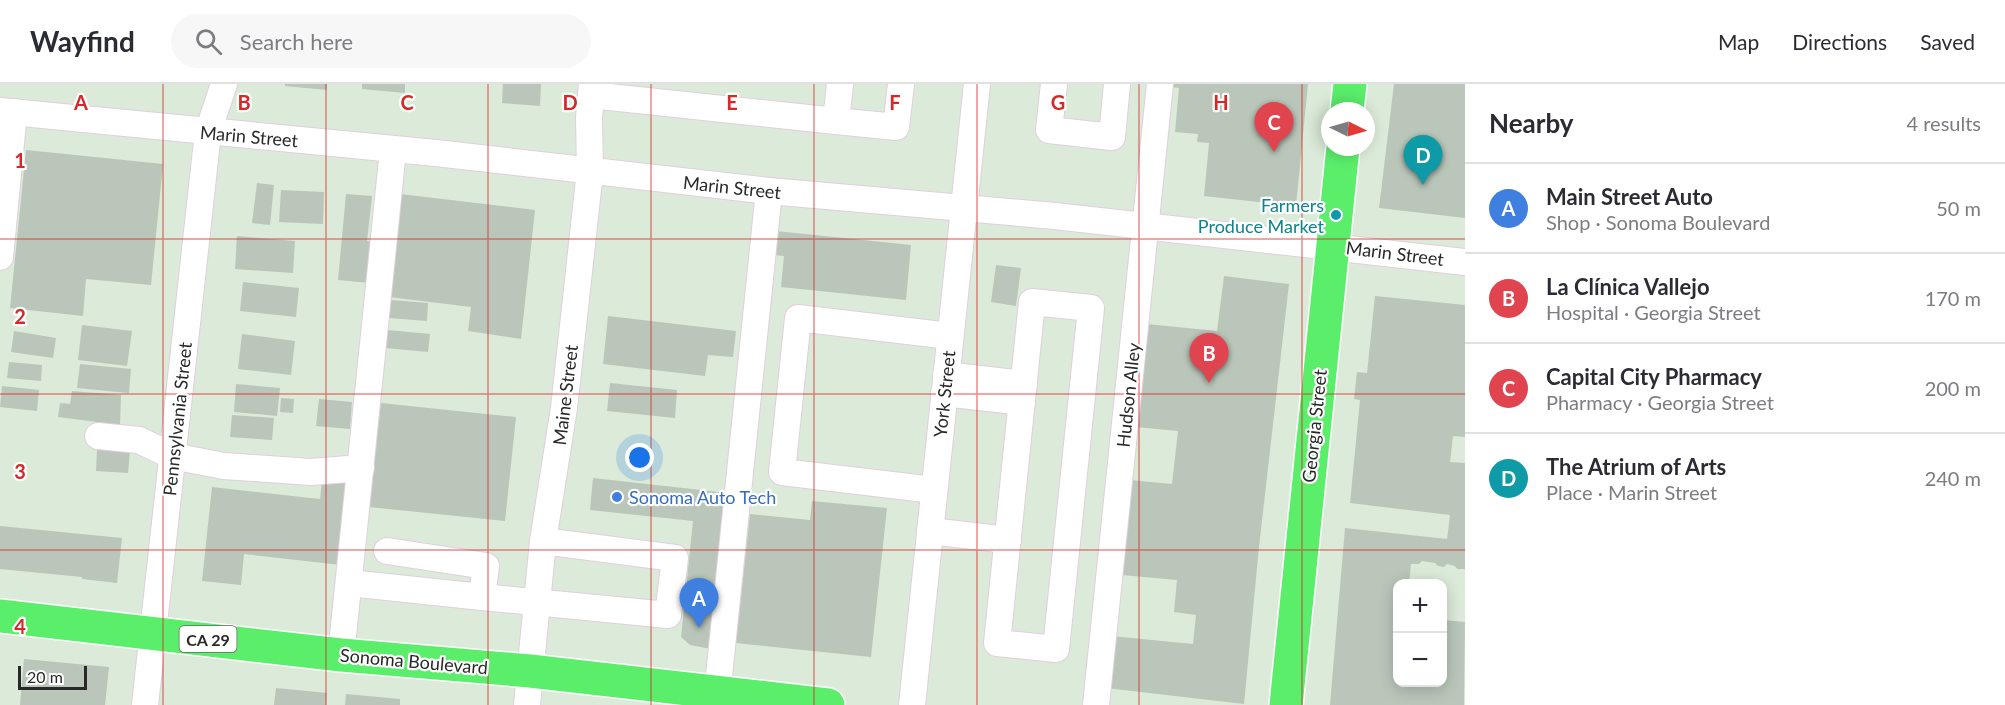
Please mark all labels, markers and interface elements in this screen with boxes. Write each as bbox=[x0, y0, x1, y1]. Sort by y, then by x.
search box bbox=[171, 14, 591, 68]
text: Wayfind bbox=[30, 24, 135, 58]
icon: search bbox=[192, 25, 225, 58]
text: Search here bbox=[240, 28, 353, 55]
text: Map bbox=[1718, 29, 1759, 54]
text: Directions bbox=[1792, 29, 1887, 54]
text: Saved bbox=[1920, 29, 1975, 54]
text: A bbox=[73, 90, 88, 114]
text: B bbox=[237, 90, 251, 114]
text: C bbox=[400, 90, 414, 114]
text: D bbox=[562, 90, 578, 114]
text: E bbox=[726, 90, 738, 114]
text: F bbox=[889, 90, 901, 114]
text: G bbox=[1051, 90, 1065, 114]
text: H bbox=[1213, 90, 1229, 114]
north arrow bbox=[1321, 102, 1375, 156]
pin: C bbox=[1254, 103, 1294, 152]
text: Nearby bbox=[1489, 107, 1574, 139]
text: 4 results bbox=[1906, 111, 1981, 135]
street label: Marin Street bbox=[199, 121, 299, 151]
pin: D bbox=[1404, 135, 1442, 185]
text: 1 bbox=[14, 148, 26, 172]
street label: Marin Street bbox=[682, 171, 783, 203]
text: Main Street Auto bbox=[1546, 183, 1713, 210]
place label: Farmers Produce Market bbox=[1198, 194, 1325, 237]
text: A bbox=[1502, 196, 1515, 220]
text: 50 m bbox=[1936, 196, 1981, 220]
marker: Farmers Produce Market bbox=[1329, 208, 1343, 222]
text: Shop · Sonoma Boulevard bbox=[1546, 210, 1770, 234]
street label: Marin Street bbox=[1345, 236, 1446, 270]
text: La Clínica Vallejo bbox=[1546, 273, 1710, 300]
text: B bbox=[1502, 286, 1515, 310]
text: 170 m bbox=[1925, 286, 1981, 310]
text: Hospital · Georgia Street bbox=[1546, 300, 1761, 324]
text: 2 bbox=[14, 304, 26, 328]
pin: B bbox=[1190, 334, 1228, 383]
street label: Pennsylvania Street bbox=[158, 341, 196, 497]
street label: Hudson Alley bbox=[1112, 341, 1144, 448]
street label: Maine Street bbox=[548, 343, 582, 447]
street label: York Street bbox=[929, 349, 960, 438]
text: Capital City Pharmacy bbox=[1546, 363, 1762, 390]
street label: Georgia Street bbox=[1297, 368, 1331, 484]
text: C bbox=[1502, 376, 1515, 400]
text: 200 m bbox=[1925, 376, 1981, 400]
text: Pharmacy · Georgia Street bbox=[1546, 390, 1774, 414]
your location bbox=[625, 443, 654, 472]
text: The Atrium of Arts bbox=[1546, 453, 1726, 480]
text: 3 bbox=[14, 459, 26, 483]
text: D bbox=[1501, 466, 1516, 490]
text: 240 m bbox=[1925, 466, 1981, 490]
text: Place · Marin Street bbox=[1546, 480, 1717, 504]
place label: Sonoma Auto Tech bbox=[629, 486, 776, 508]
marker: Sonoma Auto Tech bbox=[610, 490, 624, 504]
pin: A bbox=[680, 578, 718, 628]
map controls bbox=[1393, 579, 1447, 687]
button: + bbox=[1393, 579, 1447, 633]
text: 4 bbox=[14, 614, 26, 638]
road number: CA 29 bbox=[180, 626, 236, 652]
button: − bbox=[1393, 633, 1447, 687]
street label: Sonoma Boulevard bbox=[339, 644, 489, 678]
scale bar bbox=[18, 663, 87, 690]
text: 20 m bbox=[27, 667, 63, 686]

